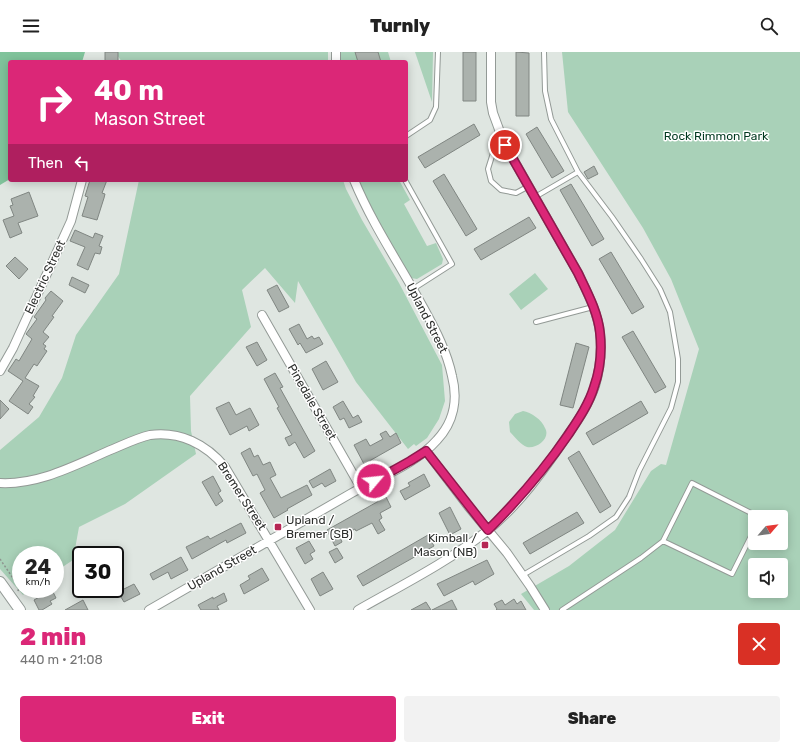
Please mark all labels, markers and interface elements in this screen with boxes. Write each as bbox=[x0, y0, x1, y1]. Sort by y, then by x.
icon: menu bbox=[20, 15, 42, 37]
text: Turnly bbox=[370, 15, 430, 37]
icon: search bbox=[758, 15, 780, 37]
text: 40 m bbox=[94, 74, 164, 107]
icon: right bbox=[28, 76, 80, 128]
text: Mason Street bbox=[94, 108, 205, 130]
pin bbox=[488, 128, 522, 162]
park label: Rock Rimmon Park bbox=[664, 129, 769, 143]
icon: arrive bbox=[494, 134, 516, 156]
icon: left bbox=[71, 152, 93, 174]
text: Then bbox=[28, 154, 63, 172]
street label: Electric Street bbox=[22, 238, 68, 316]
street label: Upland Street bbox=[403, 280, 451, 356]
street label: Pinedale Street bbox=[285, 361, 340, 443]
street label: Bremer Street bbox=[215, 459, 269, 533]
position arrow bbox=[353, 460, 395, 502]
north arrow bbox=[748, 510, 788, 550]
map controls bbox=[748, 510, 788, 598]
place label: Upland / Bremer (SB) bbox=[286, 513, 353, 541]
marker: Upland / Bremer (SB) bbox=[273, 522, 283, 532]
place label: Kimball / Mason (NB) bbox=[413, 531, 477, 559]
marker: Kimball / Mason (NB) bbox=[480, 540, 490, 550]
street label: Upland Street bbox=[185, 542, 259, 593]
speed limit sign: 30 bbox=[72, 546, 124, 598]
text: 24 bbox=[25, 555, 51, 579]
button: sound bbox=[748, 558, 788, 598]
text: km/h bbox=[26, 576, 50, 588]
text: 2 min bbox=[20, 623, 86, 651]
button: close bbox=[738, 623, 780, 665]
text: 440 m · 21:08 bbox=[20, 652, 103, 667]
button: Exit bbox=[20, 696, 396, 742]
button: Share bbox=[404, 696, 780, 742]

